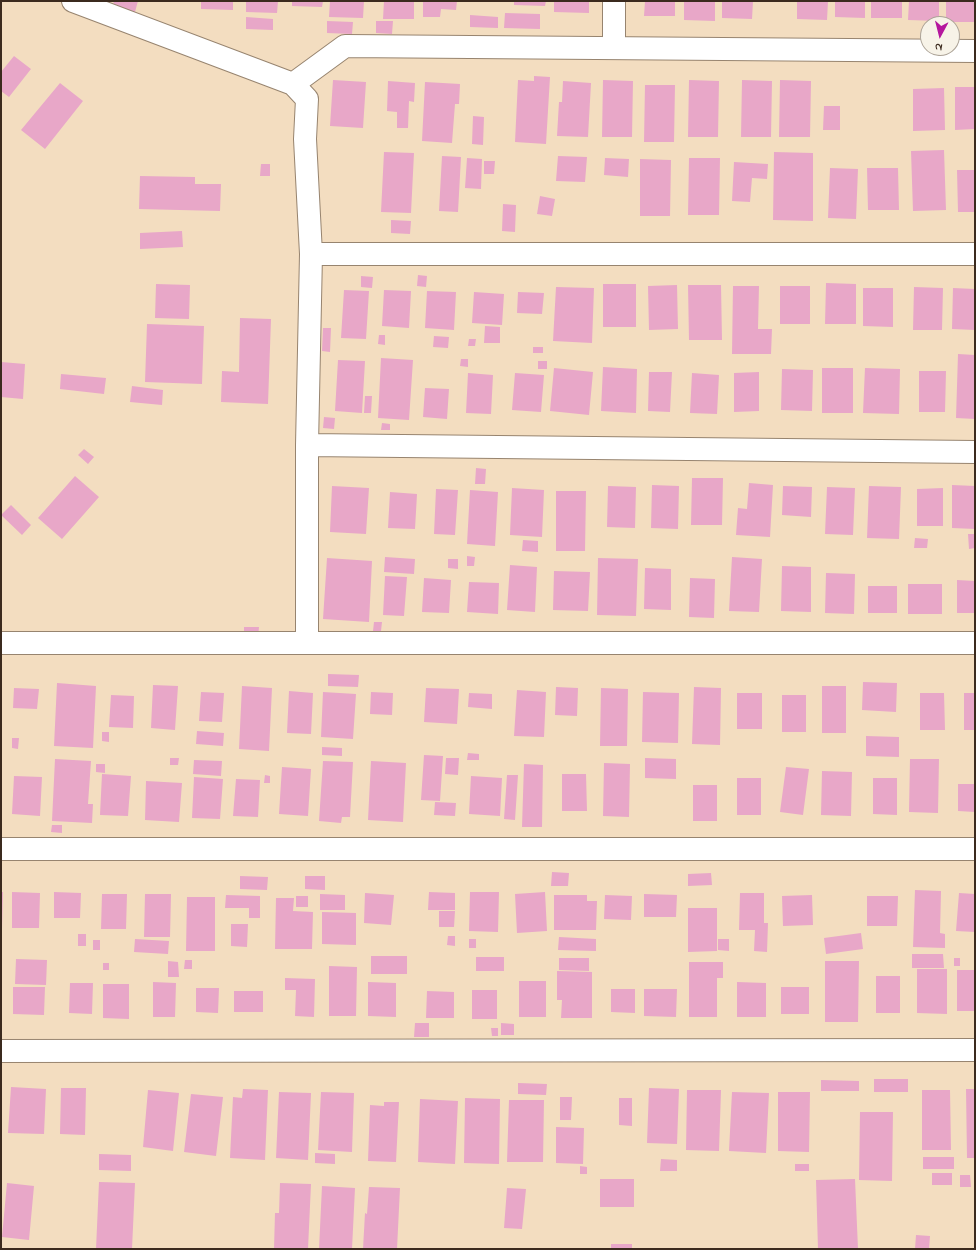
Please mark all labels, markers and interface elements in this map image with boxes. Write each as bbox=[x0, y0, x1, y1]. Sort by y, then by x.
north arrow bbox=[920, 16, 960, 56]
text: N bbox=[934, 39, 943, 55]

